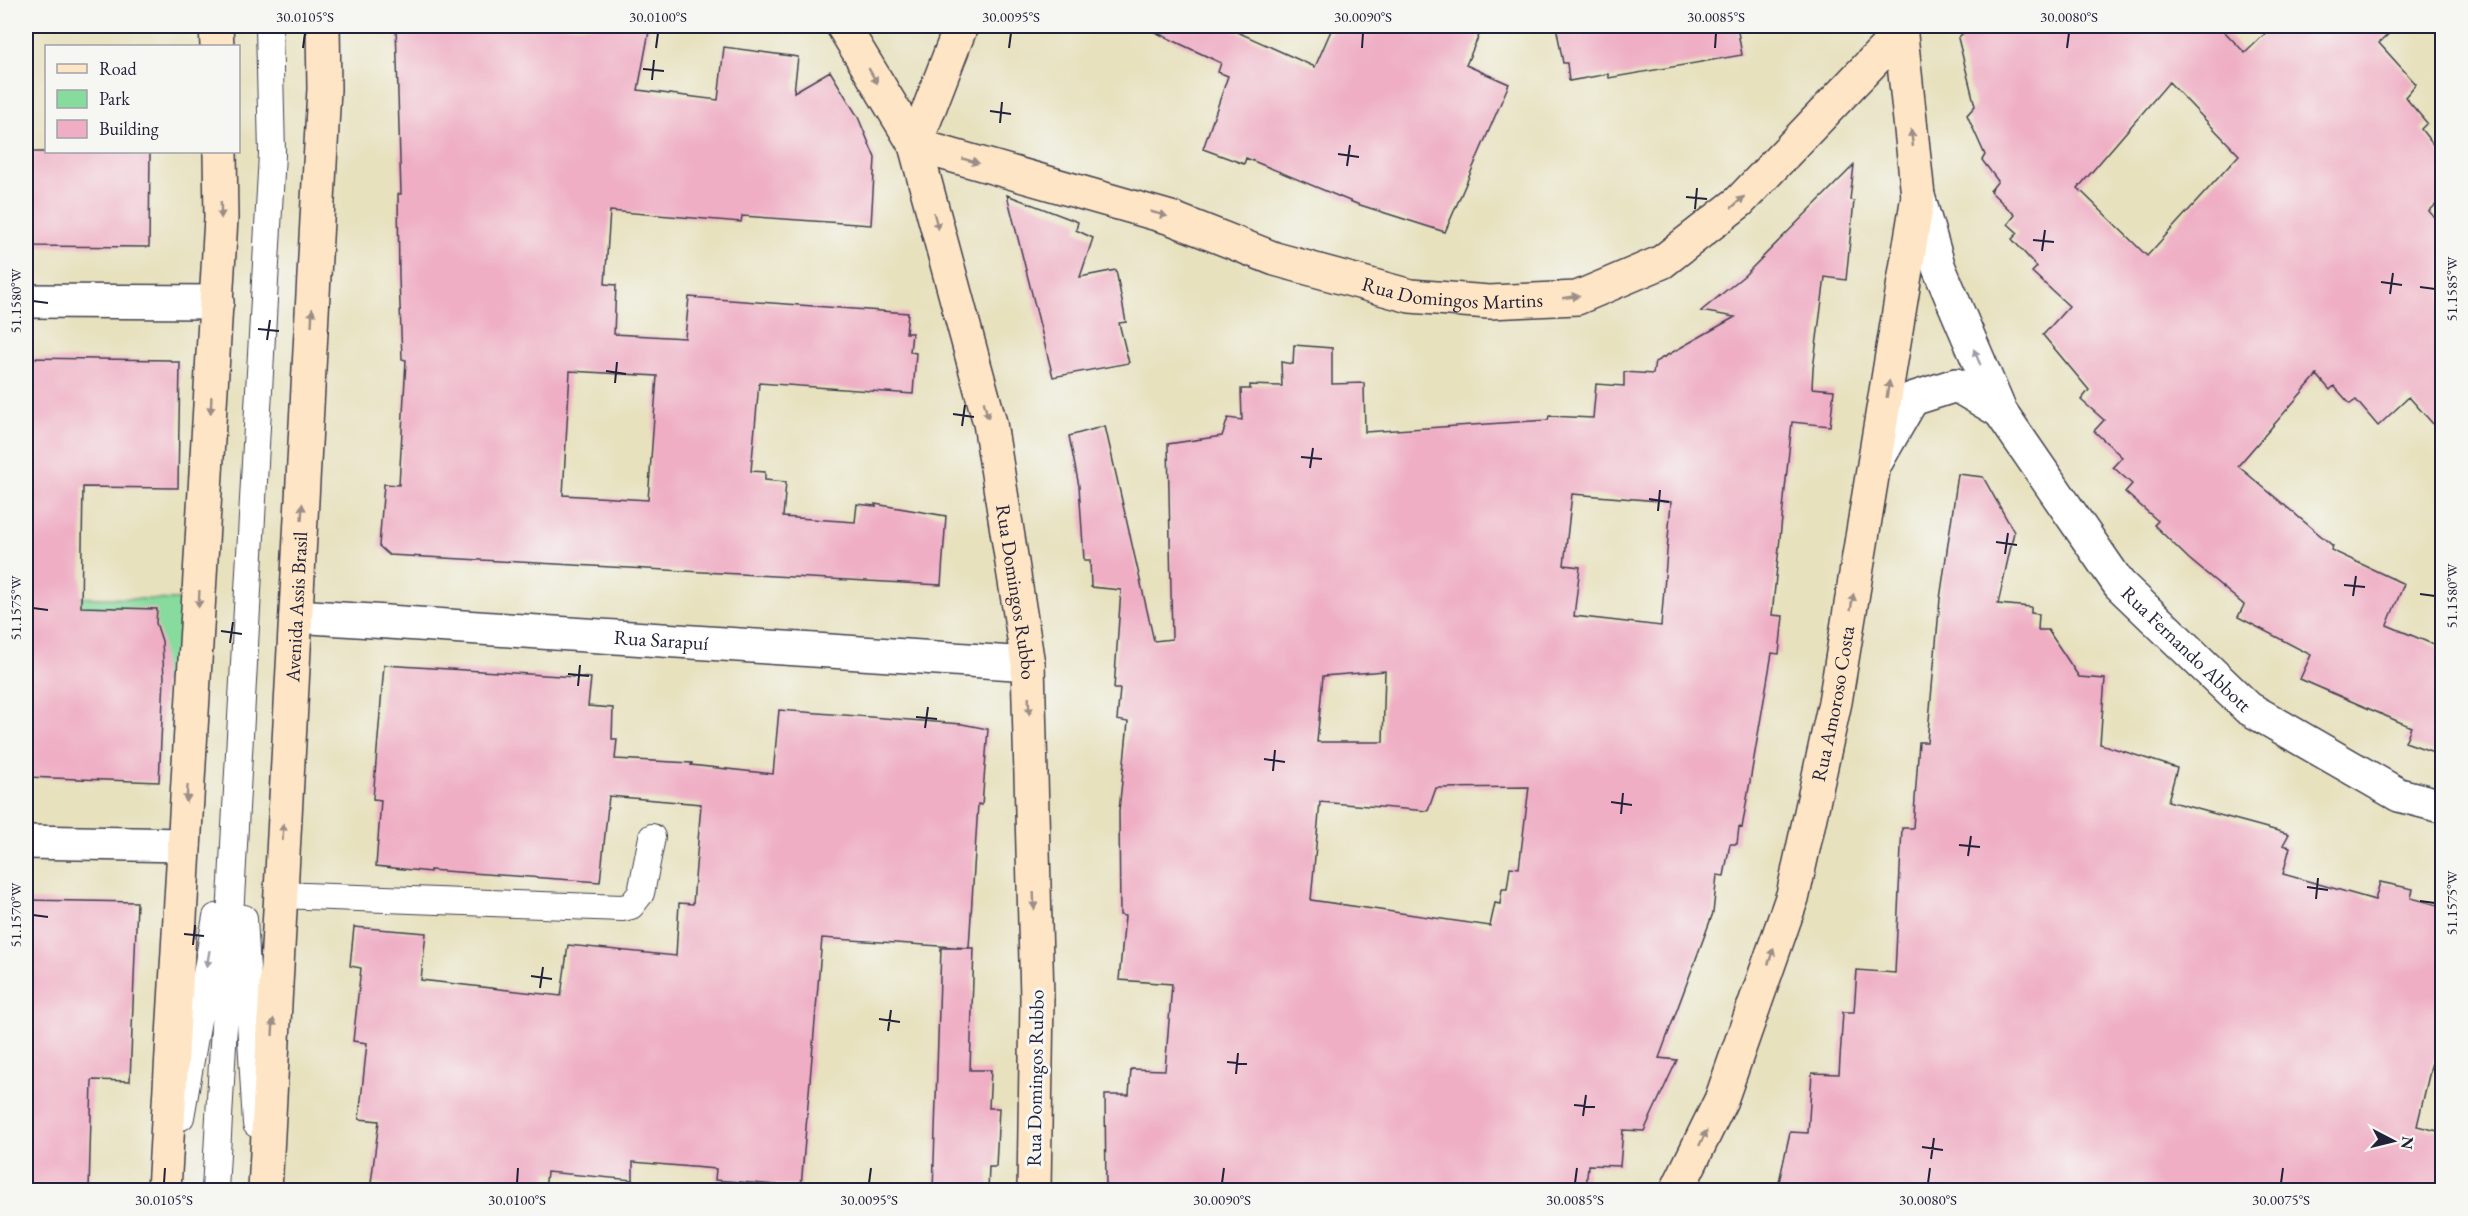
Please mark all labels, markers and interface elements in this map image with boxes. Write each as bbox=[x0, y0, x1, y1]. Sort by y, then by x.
text: 30.0105°S bbox=[276, 7, 334, 26]
text: 30.0100°S bbox=[629, 7, 687, 26]
text: 30.0095°S bbox=[982, 7, 1040, 26]
text: 30.0090°S bbox=[1334, 7, 1392, 26]
text: 30.0085°S bbox=[1687, 7, 1745, 26]
text: 30.0080°S bbox=[2040, 7, 2098, 26]
legend bbox=[45, 45, 240, 153]
text: Road bbox=[99, 57, 138, 80]
one-way arrow bbox=[867, 68, 878, 84]
text: Park bbox=[99, 87, 130, 110]
text: Building bbox=[99, 117, 159, 140]
one-way arrow bbox=[1907, 129, 1917, 148]
one-way arrow bbox=[962, 157, 980, 166]
one-way arrow bbox=[1730, 196, 1745, 209]
one-way arrow bbox=[216, 200, 226, 219]
one-way arrow bbox=[1150, 210, 1168, 219]
one-way arrow bbox=[931, 212, 941, 231]
text: 51.1585°W bbox=[2442, 256, 2461, 321]
text: 51.1580°W bbox=[6, 268, 25, 333]
street label: Rua Domingos Martins bbox=[1359, 270, 1544, 315]
one-way arrow bbox=[1562, 293, 1581, 302]
one-way arrow bbox=[307, 308, 316, 327]
one-way arrow bbox=[1972, 348, 1982, 366]
one-way arrow bbox=[1883, 380, 1892, 399]
one-way arrow bbox=[206, 395, 215, 414]
one-way arrow bbox=[982, 401, 992, 419]
one-way arrow bbox=[297, 502, 306, 521]
street label: Rua Domingos Rubbo bbox=[990, 502, 1041, 680]
street label: Avenida Assis Brasil bbox=[279, 531, 313, 684]
text: 51.1580°W bbox=[2442, 563, 2461, 628]
text: 51.1575°W bbox=[6, 575, 25, 640]
street label: Rua Fernando Abbott bbox=[2116, 580, 2258, 718]
one-way arrow bbox=[194, 590, 204, 609]
one-way arrow bbox=[1848, 593, 1857, 612]
street label: Rua Sarapuí bbox=[613, 624, 709, 656]
street label: Rua Amoroso Costa bbox=[1805, 624, 1860, 784]
one-way arrow bbox=[1024, 697, 1034, 716]
one-way arrow bbox=[183, 784, 192, 803]
one-way arrow bbox=[279, 823, 288, 842]
text: 51.1575°W bbox=[2442, 870, 2461, 935]
text: 51.1570°W bbox=[6, 882, 25, 947]
one-way arrow bbox=[1029, 892, 1039, 911]
one-way arrow bbox=[1767, 946, 1777, 964]
one-way arrow bbox=[204, 950, 213, 969]
street label: Rua Domingos Rubbo bbox=[1020, 989, 1050, 1167]
one-way arrow bbox=[269, 1018, 278, 1037]
north arrow bbox=[2363, 1111, 2423, 1171]
one-way arrow bbox=[1698, 1129, 1707, 1146]
text: N bbox=[2396, 1135, 2419, 1151]
text: 30.0105°S bbox=[135, 1190, 193, 1209]
text: 30.0100°S bbox=[488, 1190, 546, 1209]
text: 30.0095°S bbox=[840, 1190, 898, 1209]
text: 30.0090°S bbox=[1193, 1190, 1251, 1209]
text: 30.0085°S bbox=[1546, 1190, 1604, 1209]
text: 30.0080°S bbox=[1899, 1190, 1957, 1209]
text: 30.0075°S bbox=[2252, 1190, 2310, 1209]

